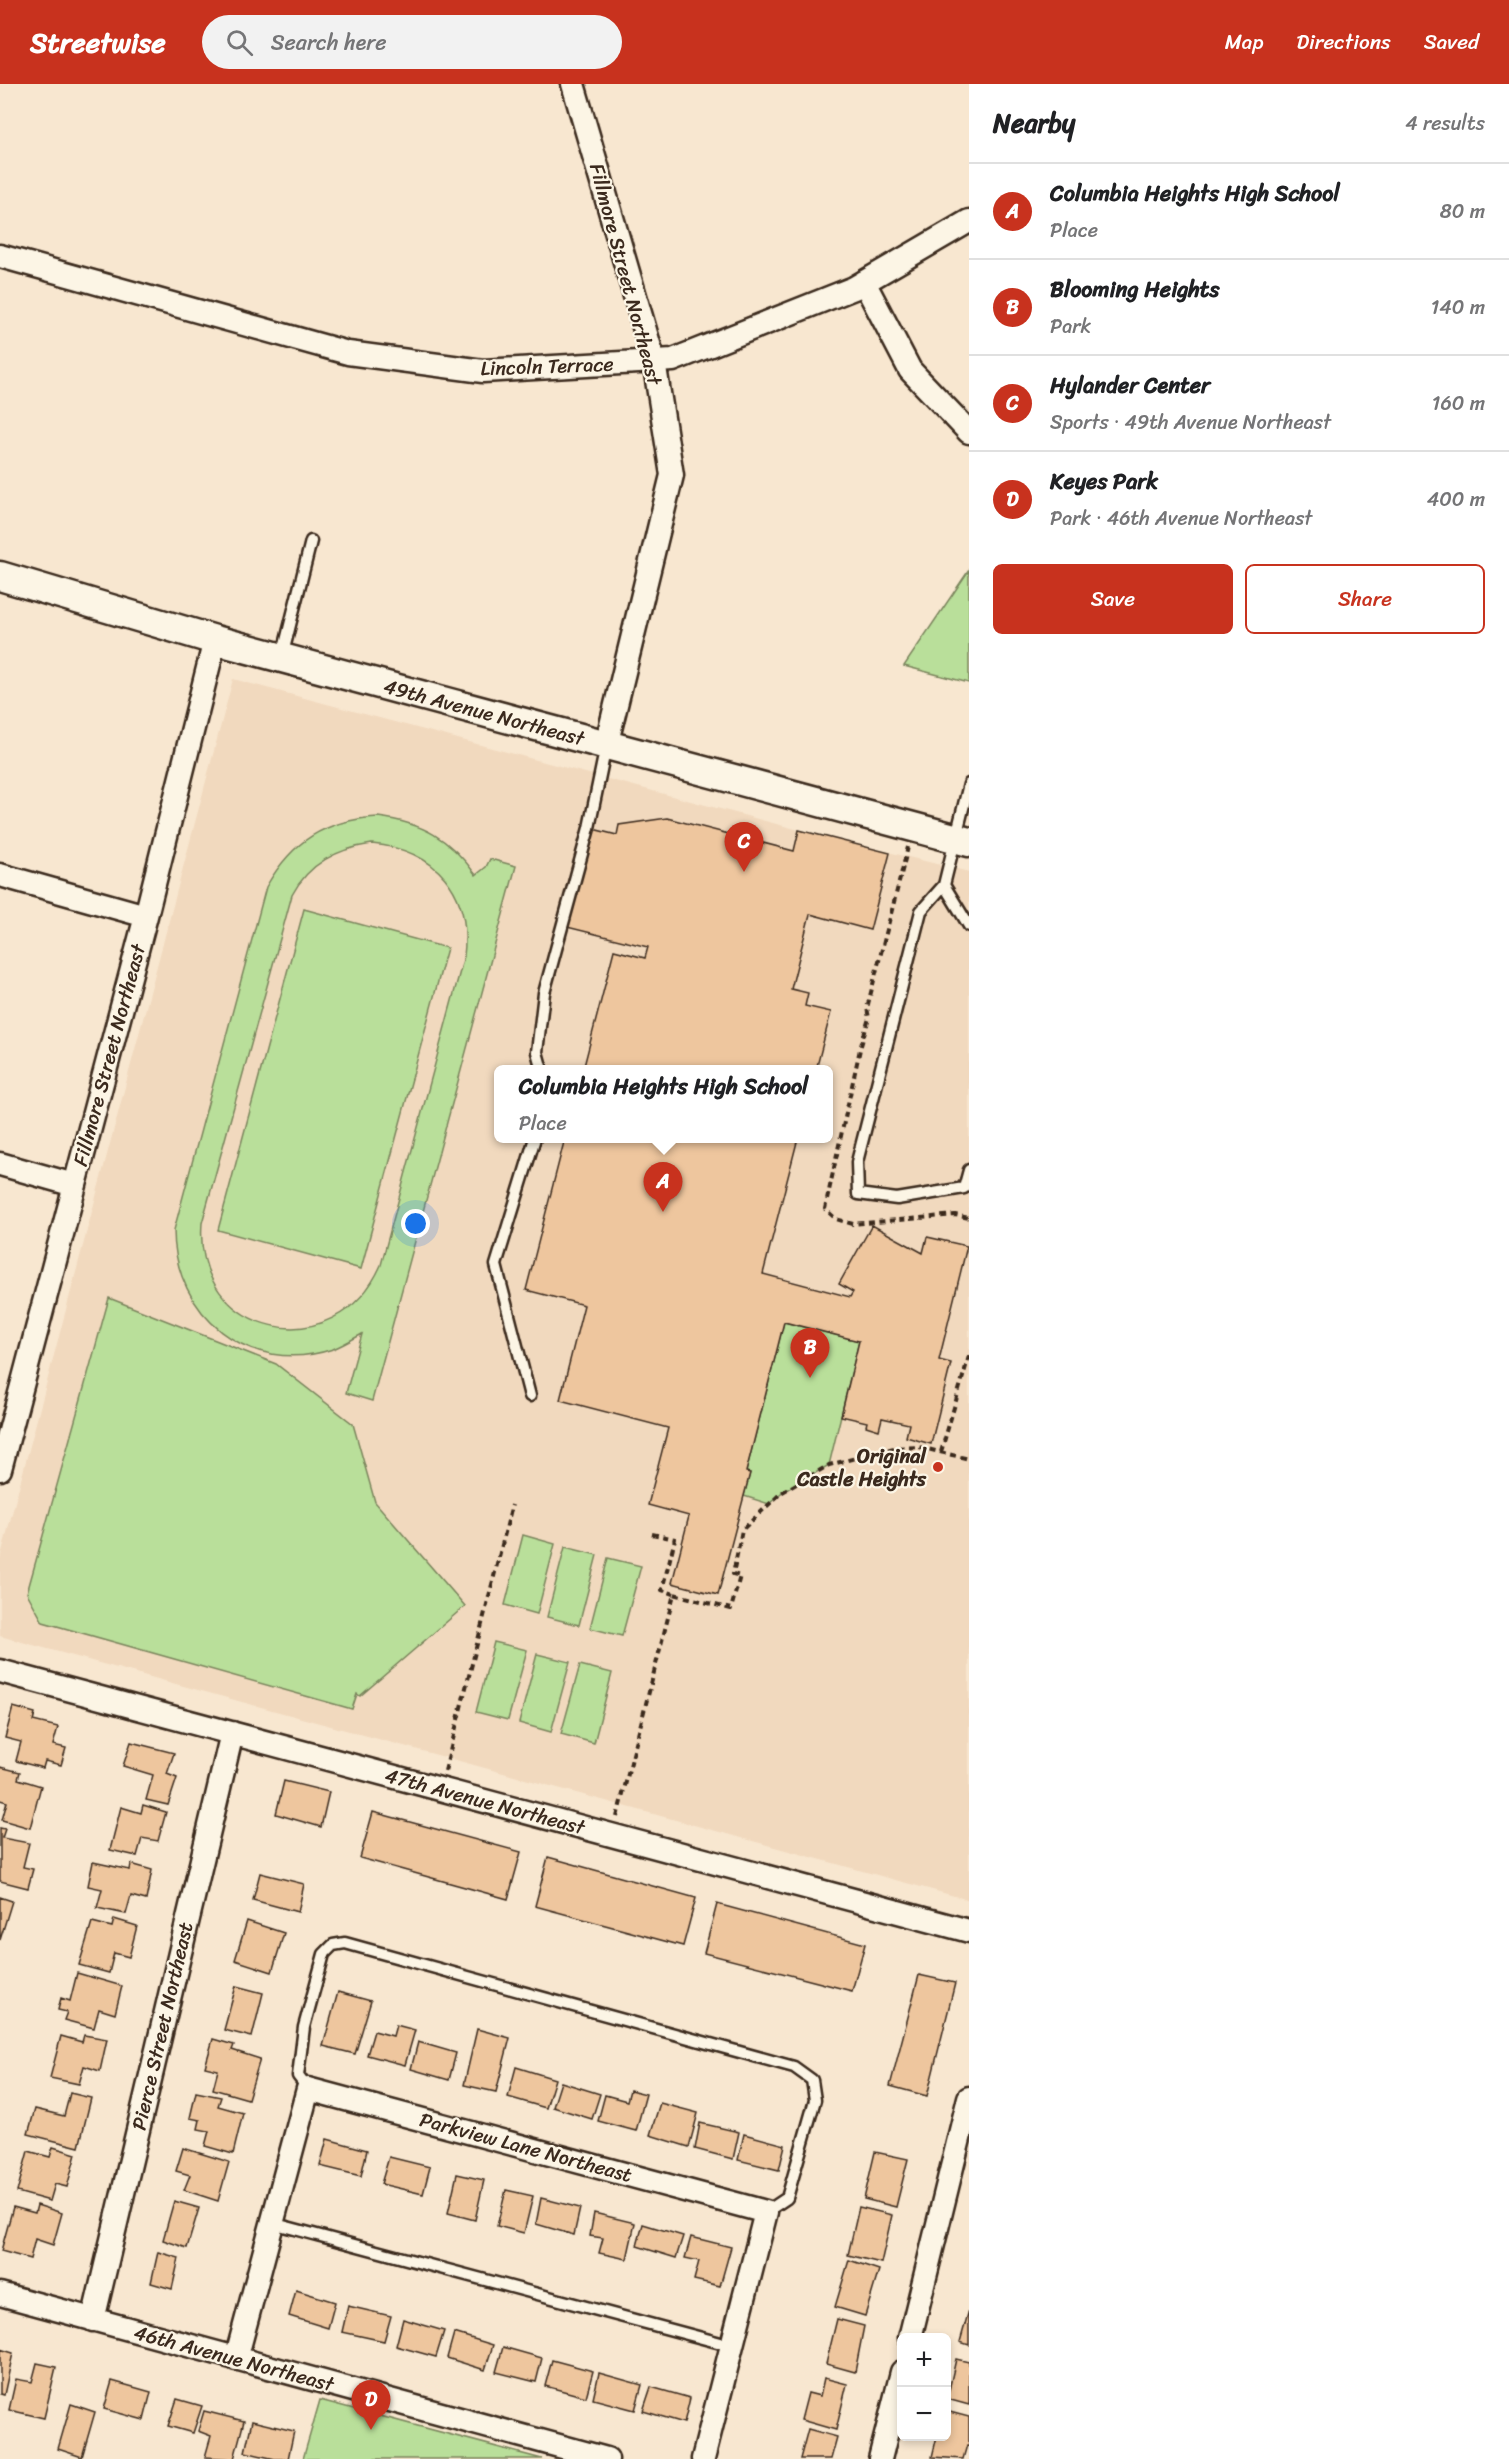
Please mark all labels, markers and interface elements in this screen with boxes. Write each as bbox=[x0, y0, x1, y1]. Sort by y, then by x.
search box bbox=[202, 15, 622, 69]
text: Streetwise bbox=[30, 18, 166, 67]
text: Search here bbox=[271, 23, 387, 62]
text: Map bbox=[1225, 23, 1263, 61]
text: Directions bbox=[1296, 23, 1391, 61]
text: Saved bbox=[1424, 23, 1479, 61]
icon: search bbox=[223, 26, 256, 59]
text: Nearby bbox=[993, 100, 1075, 146]
text: 4 results bbox=[1405, 106, 1485, 141]
street label: Fillmore Street Northeast bbox=[579, 159, 672, 390]
text: Columbia Heights High School bbox=[1050, 174, 1340, 213]
text: A bbox=[1006, 194, 1019, 229]
text: 80 m bbox=[1440, 194, 1485, 229]
text: Place bbox=[1050, 213, 1098, 248]
text: Blooming Heights bbox=[1050, 270, 1220, 309]
text: B bbox=[1006, 290, 1019, 325]
text: 140 m bbox=[1431, 290, 1485, 325]
text: Park bbox=[1050, 309, 1091, 344]
street label: Lincoln Terrace bbox=[480, 347, 614, 386]
text: Hylander Center bbox=[1050, 366, 1210, 405]
text: C bbox=[1006, 386, 1019, 421]
text: 160 m bbox=[1432, 386, 1485, 421]
text: Sports · 49th Avenue Northeast bbox=[1050, 405, 1331, 440]
text: Keyes Park bbox=[1050, 462, 1158, 501]
text: D bbox=[1007, 482, 1018, 517]
text: 400 m bbox=[1427, 482, 1485, 517]
text: Park · 46th Avenue Northeast bbox=[1050, 501, 1312, 536]
button: Save bbox=[993, 564, 1233, 634]
button: Share bbox=[1245, 564, 1485, 634]
street label: 49th Avenue Northeast bbox=[380, 669, 589, 756]
pin: C bbox=[724, 822, 764, 872]
street label: Fillmore Street Northeast bbox=[63, 939, 156, 1170]
popup bbox=[494, 1065, 833, 1143]
text: Columbia Heights High School bbox=[519, 1067, 808, 1106]
text: Place bbox=[519, 1106, 567, 1141]
pin: A bbox=[644, 1162, 682, 1212]
your location bbox=[401, 1209, 430, 1238]
pin: B bbox=[790, 1328, 830, 1378]
place label: Original Castle Heights bbox=[796, 1439, 927, 1497]
marker: Original Castle Heights bbox=[931, 1460, 945, 1474]
street label: 47th Avenue Northeast bbox=[381, 1758, 590, 1845]
street label: Pierce Street Northeast bbox=[122, 1918, 204, 2134]
street label: Parkview Lane Northeast bbox=[416, 2102, 636, 2193]
street label: 46th Avenue Northeast bbox=[130, 2315, 339, 2402]
map controls bbox=[897, 2333, 951, 2441]
button: + bbox=[897, 2333, 951, 2387]
pin: D bbox=[352, 2380, 391, 2430]
button: − bbox=[897, 2387, 951, 2441]

